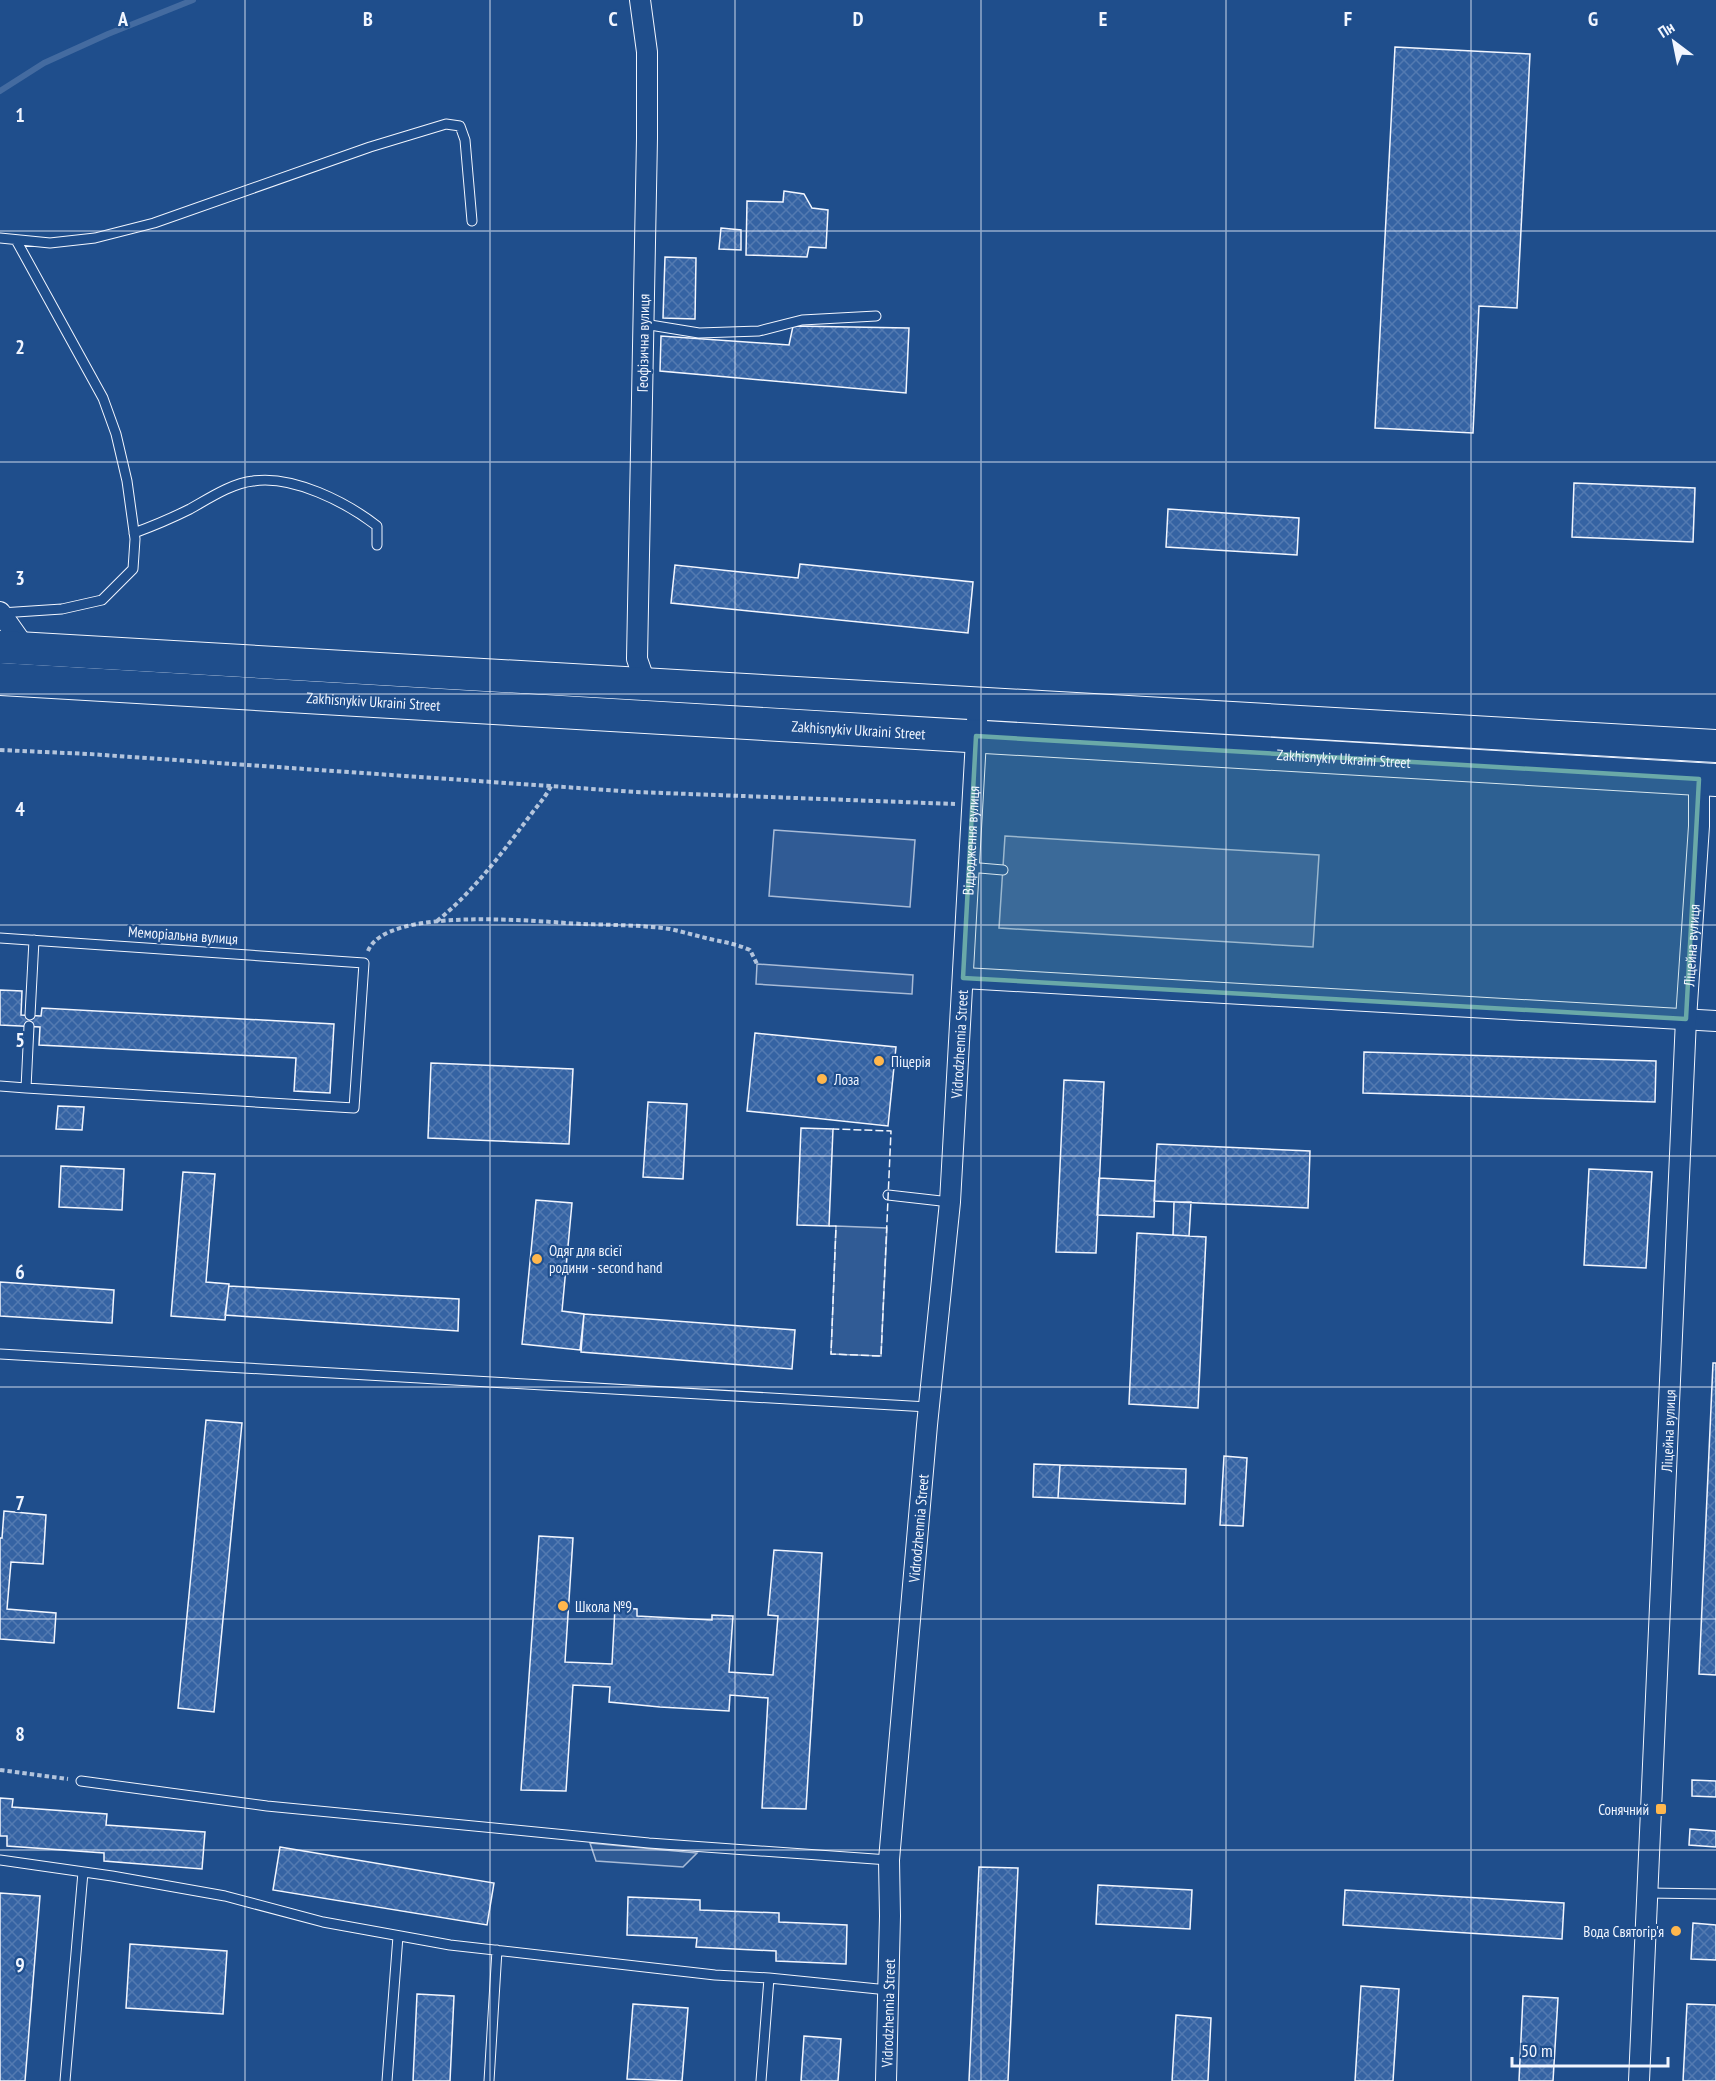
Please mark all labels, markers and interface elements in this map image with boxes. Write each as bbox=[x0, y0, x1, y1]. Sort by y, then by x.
text: A bbox=[117, 6, 129, 32]
text: B bbox=[363, 6, 373, 32]
text: C bbox=[608, 6, 618, 32]
text: D bbox=[853, 6, 864, 32]
text: E bbox=[1099, 6, 1107, 32]
text: F bbox=[1344, 6, 1352, 32]
text: G bbox=[1588, 6, 1598, 32]
north arrow bbox=[1644, 12, 1704, 72]
text: Пн bbox=[1654, 17, 1678, 42]
text: 1 bbox=[15, 102, 25, 128]
street label: Геофізична вулиця bbox=[633, 294, 653, 392]
text: 2 bbox=[15, 334, 25, 360]
text: 3 bbox=[15, 565, 25, 591]
street label: Zakhisnykiv Ukraini Street bbox=[306, 688, 441, 714]
street label: Zakhisnykiv Ukraini Street bbox=[791, 716, 926, 743]
street label: Zakhisnykiv Ukraini Street bbox=[1276, 745, 1411, 772]
street label: Відродження вулиця bbox=[958, 785, 983, 896]
text: 4 bbox=[15, 796, 25, 822]
street label: Ліцейна вулиця bbox=[1679, 903, 1703, 988]
street label: Меморіальна вулиця bbox=[128, 922, 239, 948]
street label: Vidrodzhennia Street bbox=[946, 989, 971, 1100]
text: 5 bbox=[15, 1027, 25, 1053]
place label: Піцерія bbox=[891, 1052, 931, 1071]
marker: Піцерія bbox=[872, 1054, 886, 1068]
place label: Лоза bbox=[833, 1070, 859, 1089]
marker: Лоза bbox=[815, 1072, 829, 1086]
place label: Одяг для всієї родини - second hand bbox=[549, 1241, 663, 1277]
marker: Одяг для всієї родини - second hand bbox=[530, 1252, 544, 1266]
text: 6 bbox=[15, 1259, 25, 1285]
street label: Ліцейна вулиця bbox=[1656, 1389, 1679, 1473]
street label: Vidrodzhennia Street bbox=[904, 1473, 932, 1584]
text: 7 bbox=[15, 1490, 25, 1516]
place label: Школа №9 bbox=[575, 1597, 632, 1616]
marker: Школа №9 bbox=[556, 1599, 570, 1613]
text: 8 bbox=[15, 1721, 25, 1747]
place label: Сонячний bbox=[1598, 1800, 1649, 1819]
marker: Сонячний bbox=[1654, 1802, 1668, 1816]
place label: Вода Святогір'я bbox=[1583, 1922, 1664, 1941]
marker: Вода Святогір'я bbox=[1669, 1924, 1683, 1938]
text: 9 bbox=[15, 1952, 25, 1978]
street label: Vidrodzhennia Street bbox=[877, 1958, 898, 2069]
scale bar bbox=[1512, 2030, 1668, 2068]
text: 50 m bbox=[1521, 2039, 1553, 2062]

